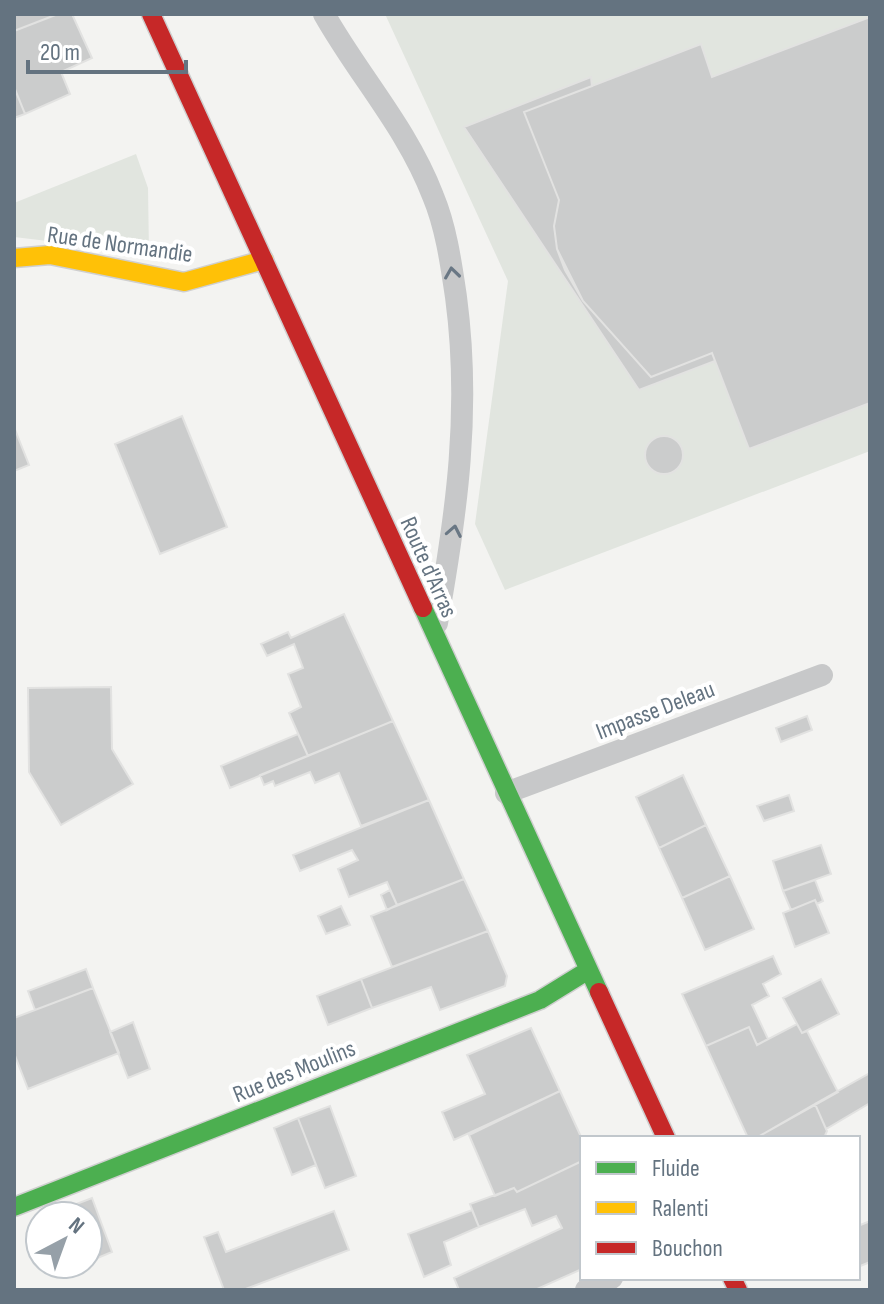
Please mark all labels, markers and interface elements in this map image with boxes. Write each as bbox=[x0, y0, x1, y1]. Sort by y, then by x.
scale bar bbox=[28, 24, 186, 74]
text: 20 m bbox=[40, 38, 80, 67]
street label: Rue de Normandie bbox=[46, 220, 194, 269]
one-way arrow bbox=[444, 266, 461, 280]
street label: Route d'Arras bbox=[394, 512, 464, 622]
one-way arrow bbox=[444, 525, 461, 538]
street label: Impasse Deleau bbox=[592, 675, 719, 746]
street label: Rue des Moulins bbox=[229, 1034, 360, 1109]
legend bbox=[580, 1136, 860, 1280]
text: Fluide bbox=[652, 1154, 700, 1183]
text: Ralenti bbox=[652, 1194, 708, 1223]
north arrow bbox=[24, 1200, 104, 1280]
text: N bbox=[63, 1212, 89, 1240]
text: Bouchon bbox=[652, 1234, 723, 1263]

